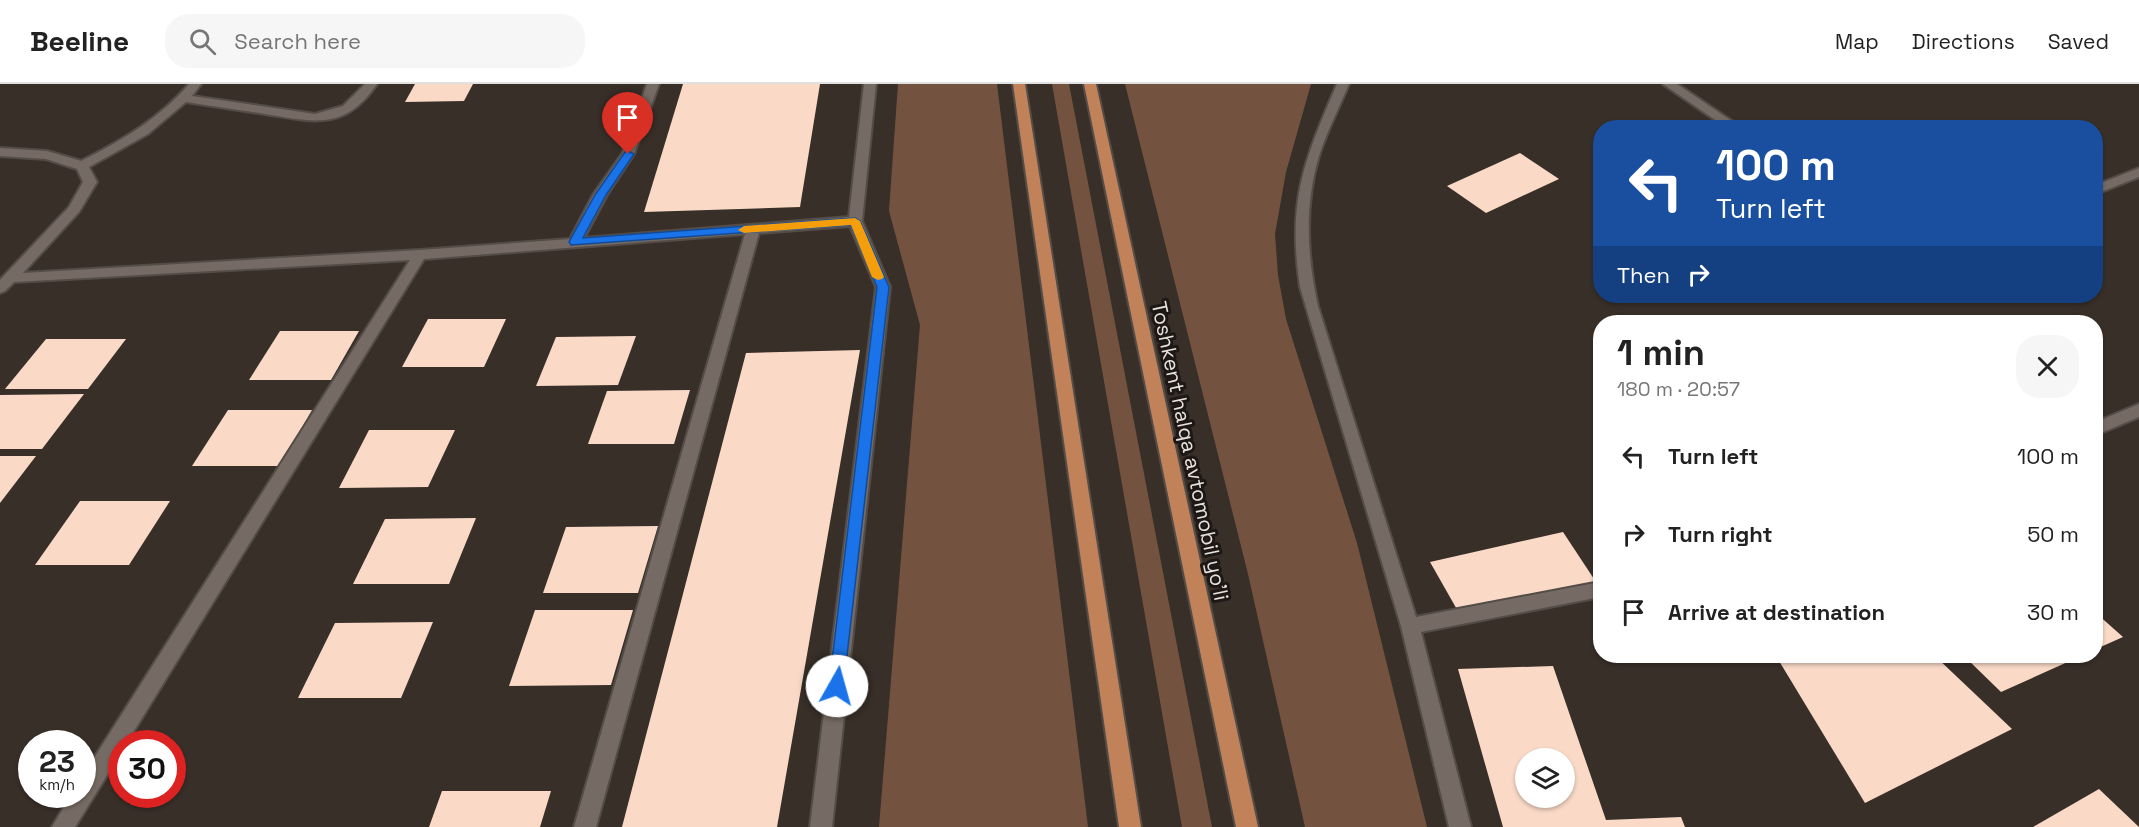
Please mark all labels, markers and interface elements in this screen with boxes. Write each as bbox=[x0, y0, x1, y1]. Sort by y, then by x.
search box bbox=[165, 14, 585, 68]
text: Beeline bbox=[30, 23, 129, 59]
icon: search bbox=[186, 25, 219, 58]
text: Search here bbox=[234, 27, 361, 55]
text: Map bbox=[1835, 28, 1879, 55]
text: Directions bbox=[1912, 28, 2015, 55]
text: Saved bbox=[2048, 28, 2109, 55]
pin bbox=[602, 92, 653, 154]
icon: arrive bbox=[611, 101, 644, 134]
text: 100 m bbox=[1716, 139, 1836, 192]
icon: left bbox=[1617, 144, 1695, 222]
text: Turn left bbox=[1716, 191, 1826, 226]
icon: right bbox=[1682, 258, 1715, 291]
text: Then bbox=[1617, 261, 1670, 289]
street label: Toshkent halqa avtomobil yo'li bbox=[1146, 299, 1235, 603]
text: 1 min bbox=[1617, 330, 1705, 376]
button: close bbox=[2016, 335, 2079, 398]
text: 180 m · 20:57 bbox=[1617, 376, 1740, 402]
icon: left bbox=[1617, 440, 1650, 473]
text: Turn left bbox=[1668, 442, 1758, 470]
text: 100 m bbox=[2017, 442, 2079, 470]
icon: right bbox=[1617, 518, 1650, 551]
text: Turn right bbox=[1668, 520, 1773, 548]
text: 50 m bbox=[2027, 520, 2079, 548]
icon: arrive bbox=[1617, 596, 1650, 629]
text: Arrive at destination bbox=[1668, 598, 1885, 626]
text: 30 m bbox=[2027, 598, 2079, 626]
position arrow bbox=[805, 654, 869, 718]
speed limit sign: 30 bbox=[108, 730, 186, 808]
text: 23 bbox=[39, 742, 75, 781]
map controls bbox=[1515, 748, 1575, 808]
button: layers bbox=[1515, 748, 1575, 808]
text: km/h bbox=[39, 775, 75, 794]

